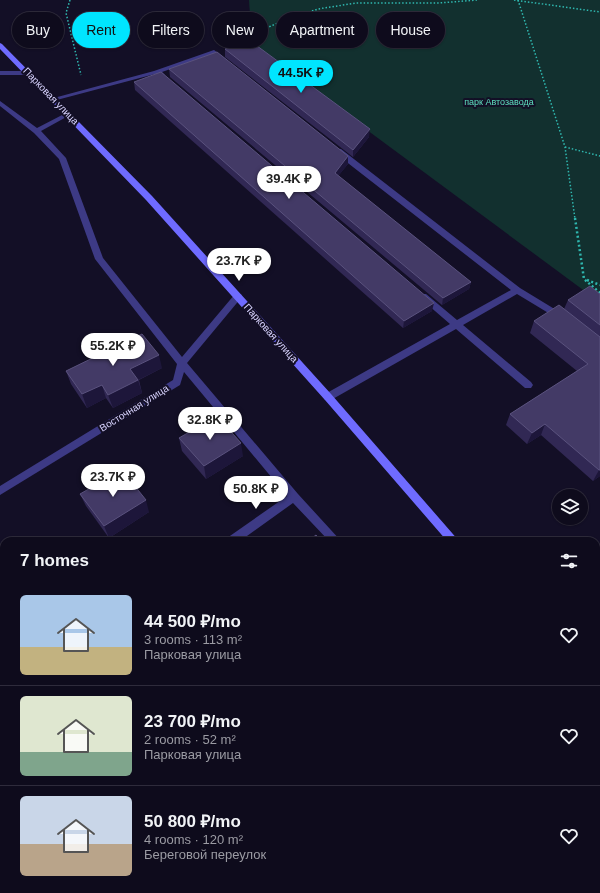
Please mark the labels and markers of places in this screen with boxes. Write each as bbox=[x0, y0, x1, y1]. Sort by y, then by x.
pin: 44.5K ₽ bbox=[264, 60, 338, 94]
pin: 39.4K ₽ bbox=[252, 166, 326, 200]
pin: 23.7K ₽ bbox=[202, 248, 276, 282]
pin: 55.2K ₽ bbox=[76, 333, 150, 367]
pin: 32.8K ₽ bbox=[173, 407, 247, 441]
pin: 23.7K ₽ bbox=[76, 464, 150, 498]
pin: 50.8K ₽ bbox=[219, 476, 293, 510]

